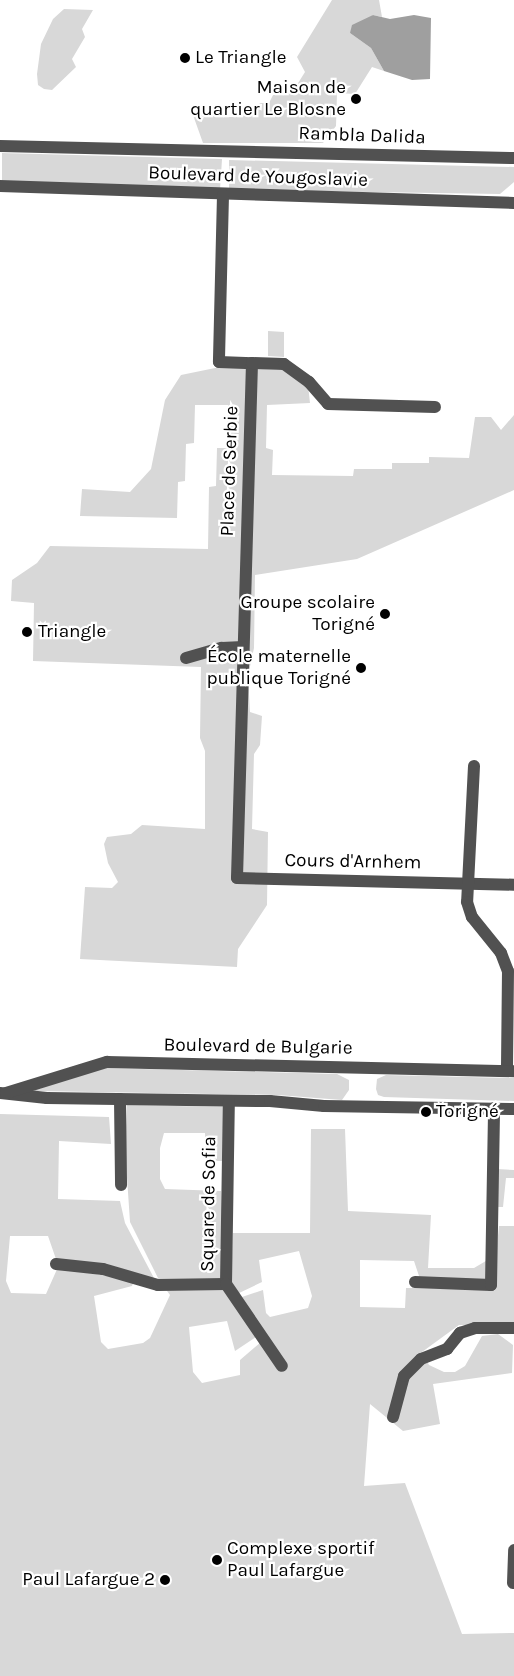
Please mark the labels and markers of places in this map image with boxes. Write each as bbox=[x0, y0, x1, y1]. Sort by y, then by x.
place label: Le Triangle bbox=[195, 47, 287, 69]
marker: Le Triangle bbox=[179, 52, 191, 64]
place label: Maison de quartier Le Blosne bbox=[190, 77, 346, 121]
marker: Maison de quartier Le Blosne bbox=[350, 93, 362, 105]
place label: Groupe scolaire Torigné bbox=[240, 592, 375, 636]
marker: Groupe scolaire Torigné bbox=[379, 608, 391, 620]
place label: Triangle bbox=[38, 621, 106, 643]
marker: Triangle bbox=[20, 625, 34, 639]
place label: École maternelle publique Torigné bbox=[206, 646, 351, 690]
marker: École maternelle publique Torigné bbox=[355, 662, 367, 674]
place label: Torigné bbox=[436, 1101, 499, 1123]
marker: Torigné bbox=[420, 1106, 432, 1118]
place label: Complexe sportif Paul Lafargue bbox=[227, 1538, 375, 1582]
marker: Complexe sportif Paul Lafargue bbox=[211, 1554, 223, 1566]
place label: Paul Lafargue 2 bbox=[22, 1569, 155, 1591]
marker: Paul Lafargue 2 bbox=[159, 1574, 171, 1586]

